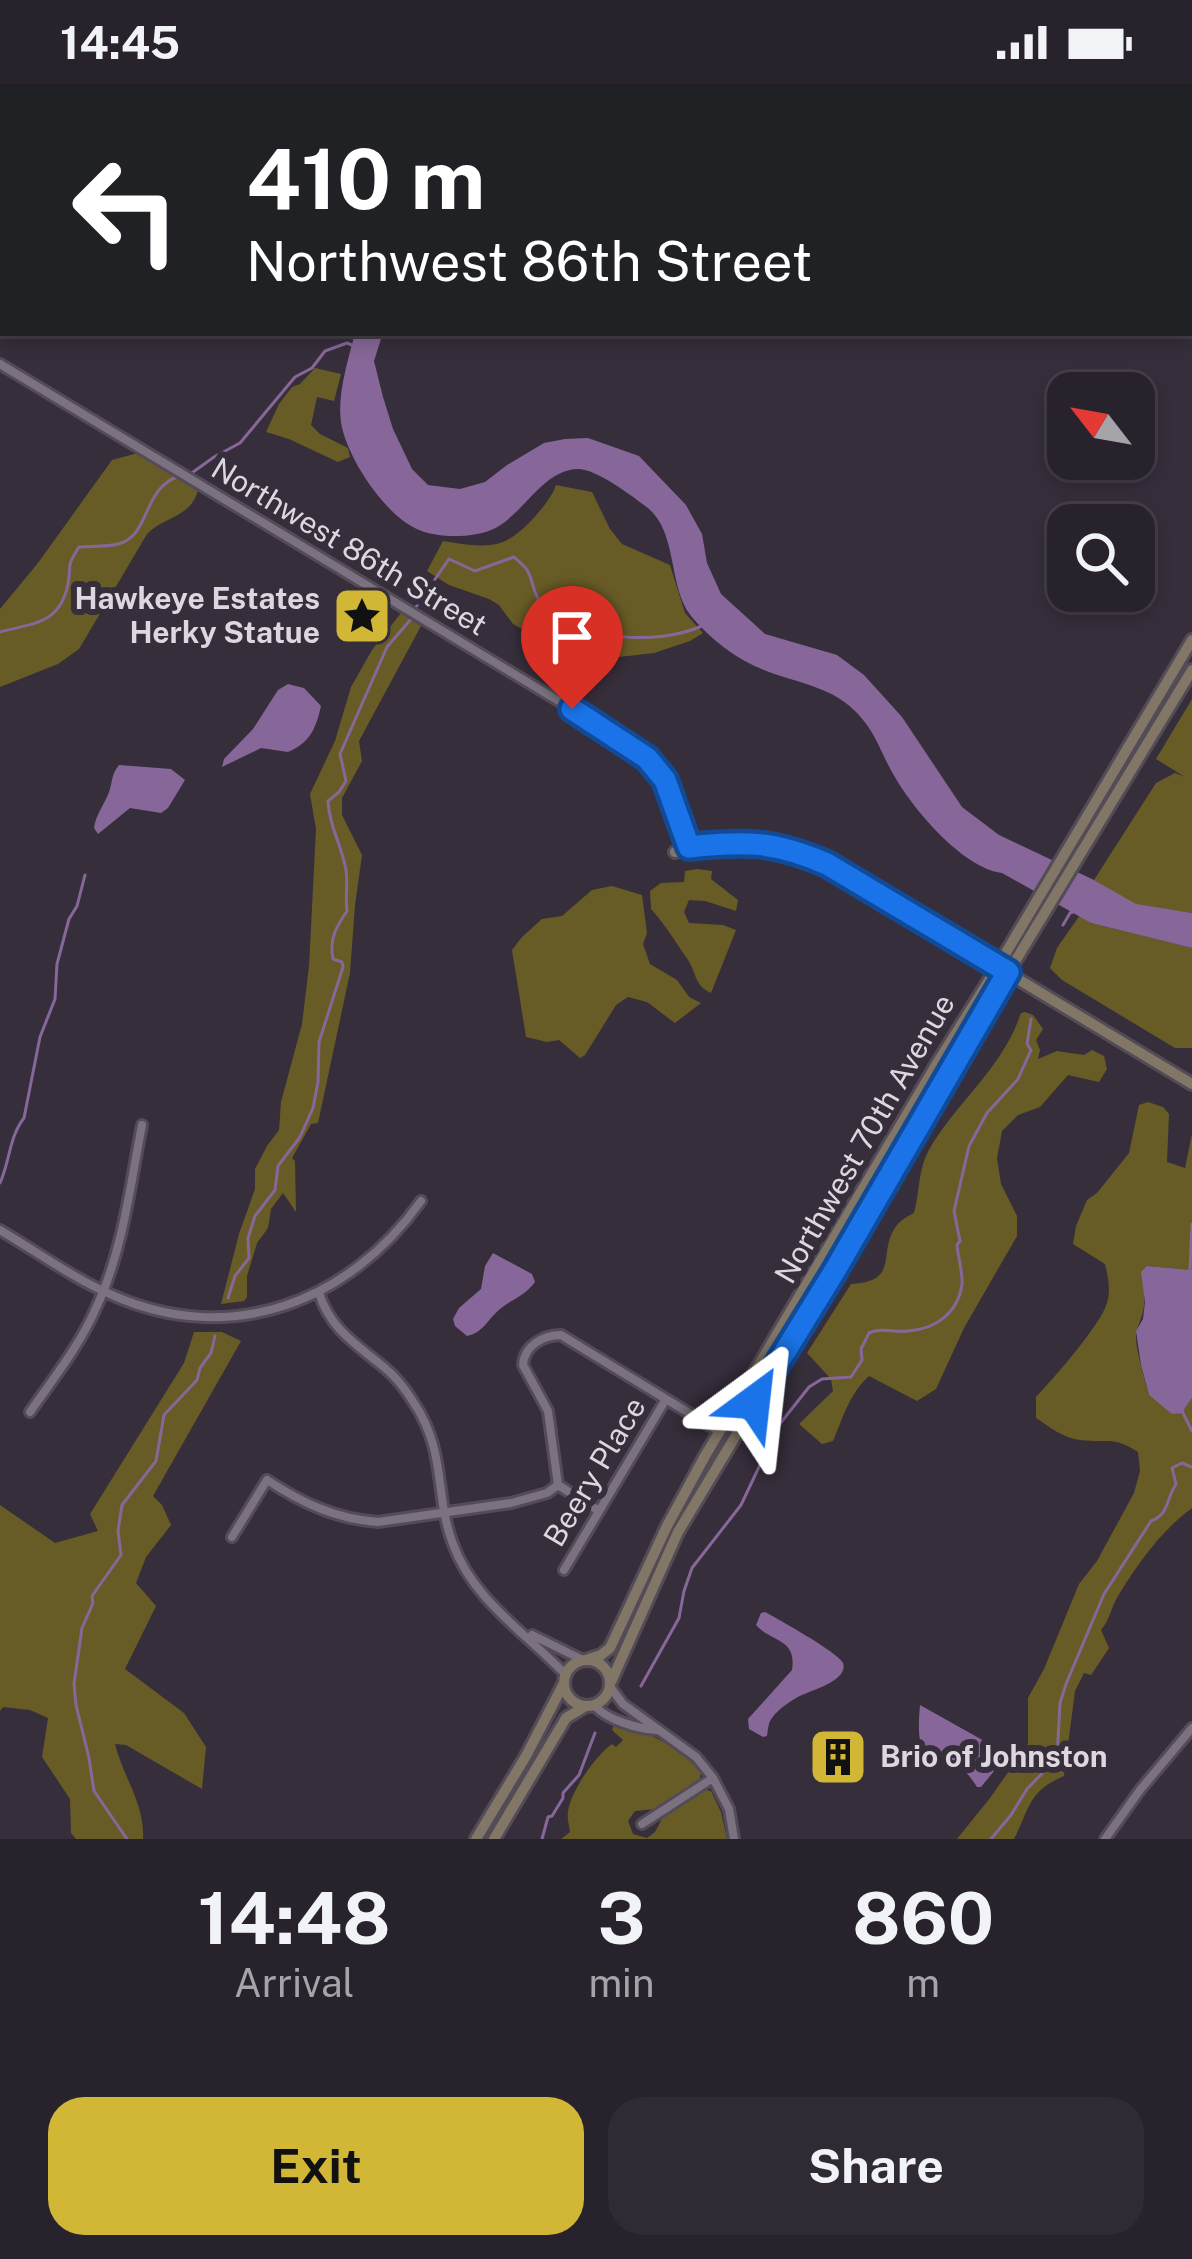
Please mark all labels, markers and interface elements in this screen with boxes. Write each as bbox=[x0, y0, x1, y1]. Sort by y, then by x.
text: 14:45 bbox=[60, 16, 180, 69]
text: 410 m bbox=[246, 129, 485, 228]
icon: left bbox=[48, 132, 204, 288]
text: Northwest 86th Street bbox=[246, 230, 812, 293]
north arrow bbox=[1047, 372, 1155, 480]
map controls bbox=[1047, 372, 1155, 612]
street label: Northwest 86th Street bbox=[205, 450, 494, 643]
button: search bbox=[1047, 504, 1155, 612]
place label: Hawkeye Estates Herky Statue bbox=[74, 580, 320, 650]
place icon: Hawkeye Estates Herky Statue bbox=[331, 585, 393, 647]
pin bbox=[521, 586, 623, 709]
icon: arrive bbox=[539, 604, 605, 670]
street label: Northwest 70th Avenue bbox=[767, 987, 962, 1290]
position arrow bbox=[691, 1339, 817, 1465]
street label: Beery Place bbox=[536, 1390, 653, 1553]
building icon: Brio of Johnston bbox=[807, 1726, 869, 1788]
place label: Brio of Johnston bbox=[880, 1738, 1108, 1774]
text: 14:48 bbox=[198, 1876, 391, 1960]
text: 3 bbox=[598, 1876, 645, 1960]
text: 860 bbox=[852, 1876, 994, 1960]
text: Arrival bbox=[234, 1960, 354, 2006]
text: min bbox=[588, 1960, 655, 2006]
text: m bbox=[906, 1960, 940, 2006]
button: Exit bbox=[48, 2097, 584, 2235]
button: Share bbox=[608, 2097, 1144, 2235]

